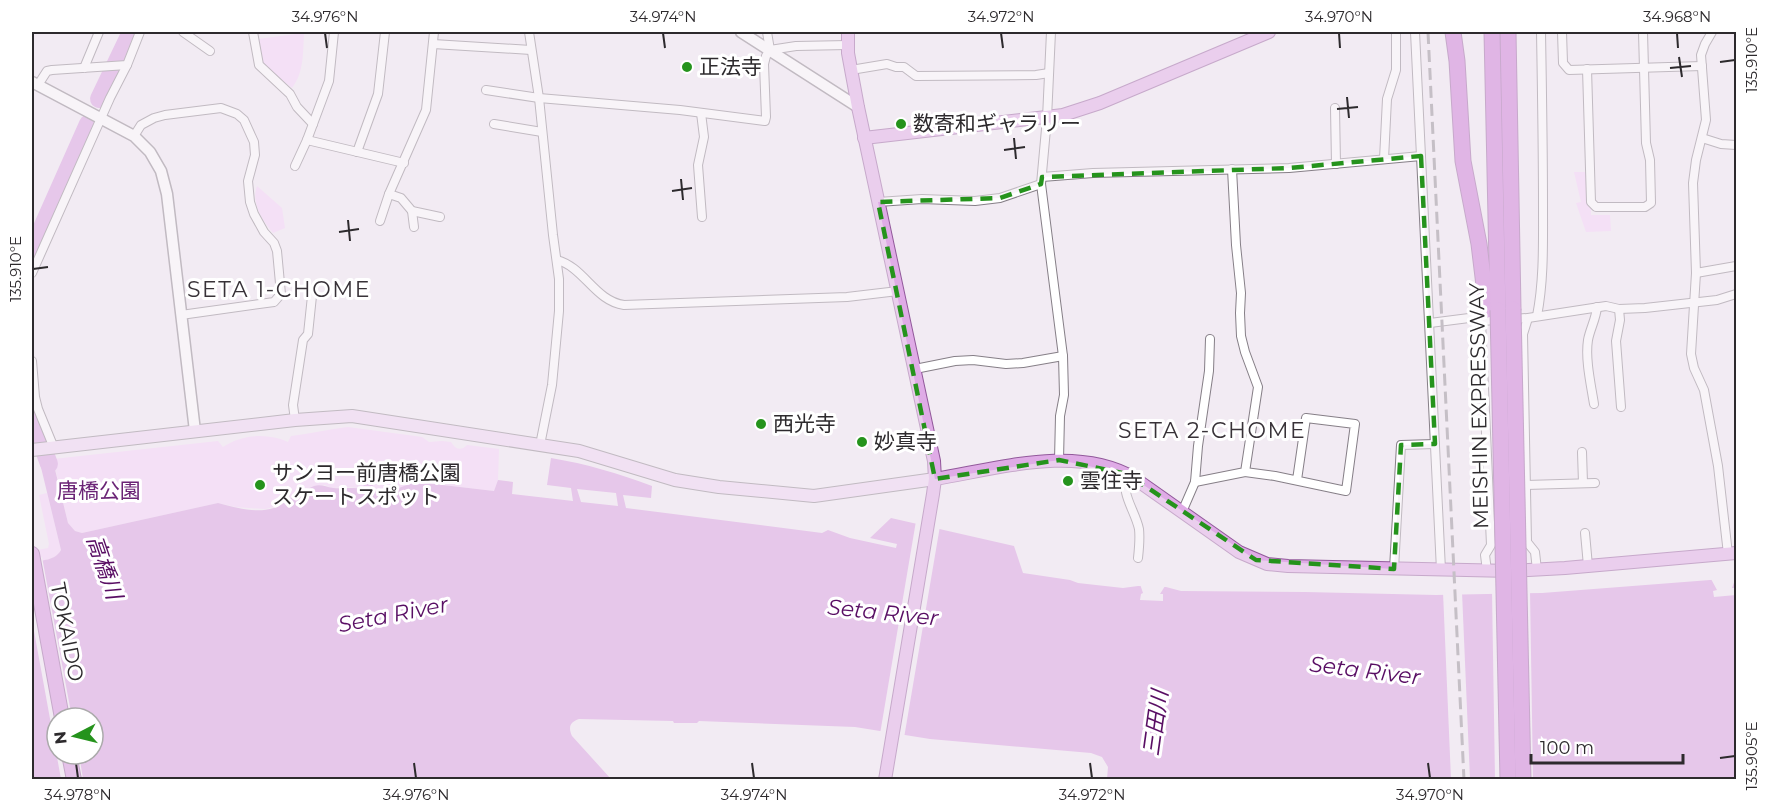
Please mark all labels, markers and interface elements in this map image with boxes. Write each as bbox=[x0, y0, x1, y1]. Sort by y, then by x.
text: 34.976°N bbox=[292, 7, 358, 26]
text: 34.974°N bbox=[630, 7, 696, 26]
text: 34.972°N bbox=[968, 7, 1034, 26]
text: 34.970°N bbox=[1305, 7, 1373, 26]
text: 34.968°N bbox=[1643, 7, 1711, 26]
text: 135.910°E bbox=[1742, 27, 1761, 93]
place label: 正法寺 bbox=[699, 54, 762, 79]
marker: 正法寺 bbox=[680, 60, 694, 74]
place label: 数寄和ギャラリー bbox=[913, 111, 1081, 136]
marker: 数寄和ギャラリー bbox=[894, 117, 908, 131]
text: 135.910°E bbox=[6, 236, 25, 302]
district label: SETA 1-CHOME bbox=[187, 276, 371, 303]
street label: MEISHIN EXPRESSWAY bbox=[1464, 282, 1493, 529]
place label: 西光寺 bbox=[773, 411, 836, 436]
marker: 西光寺 bbox=[754, 417, 768, 431]
district label: SETA 2-CHOME bbox=[1118, 417, 1306, 444]
place label: 妙真寺 bbox=[874, 429, 937, 454]
marker: 妙真寺 bbox=[855, 435, 869, 449]
place label: サンヨー前唐橋公園 スケートスポット bbox=[272, 460, 461, 509]
place label: 雲住寺 bbox=[1080, 468, 1143, 493]
marker: 雲住寺 bbox=[1061, 474, 1075, 488]
park label: 唐橋公園 bbox=[57, 478, 141, 503]
marker: サンヨー前唐橋公園 スケートスポット bbox=[253, 478, 267, 492]
water label: 高橋川 bbox=[81, 532, 129, 605]
street label: TOKAIDO bbox=[46, 580, 89, 683]
water label: Seta River bbox=[336, 590, 452, 638]
water label: Seta River bbox=[826, 593, 941, 632]
water label: Seta River bbox=[1308, 650, 1423, 691]
water label: 三田川 bbox=[1138, 687, 1174, 758]
north arrow bbox=[45, 706, 105, 766]
text: 135.905°E bbox=[1742, 721, 1761, 791]
scale bar bbox=[1531, 727, 1682, 765]
text: N bbox=[50, 730, 71, 745]
text: 100 m bbox=[1540, 737, 1594, 759]
text: 34.978°N bbox=[44, 785, 112, 804]
text: 34.976°N bbox=[383, 785, 449, 804]
text: 34.974°N bbox=[721, 785, 787, 804]
text: 34.972°N bbox=[1059, 785, 1125, 804]
text: 34.970°N bbox=[1396, 785, 1464, 804]

